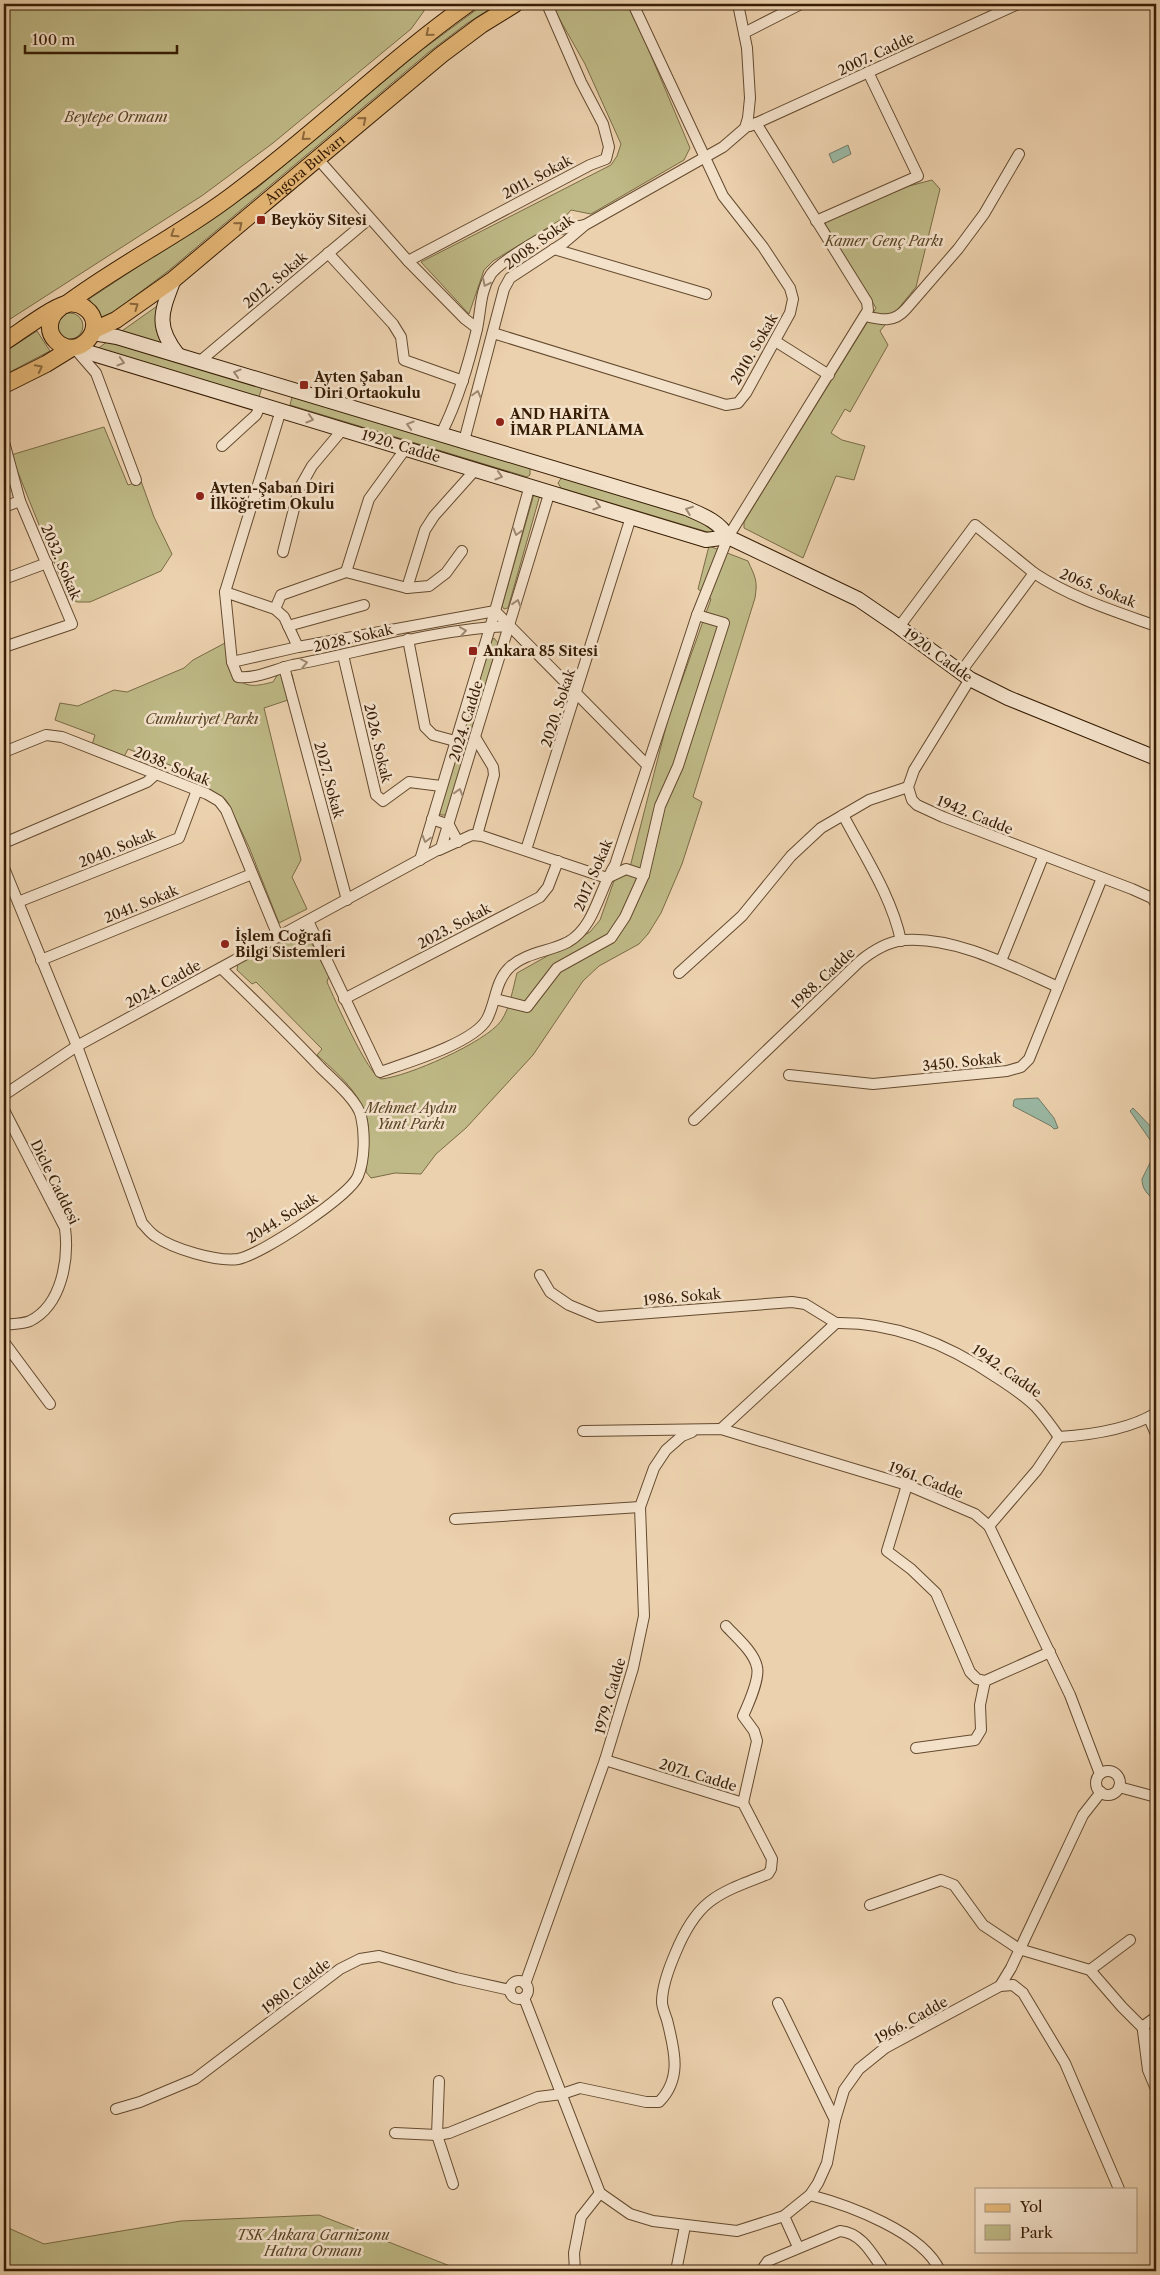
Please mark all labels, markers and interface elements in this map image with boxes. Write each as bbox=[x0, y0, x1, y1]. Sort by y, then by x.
scale bar bbox=[25, 22, 178, 54]
one-way arrow bbox=[426, 27, 435, 35]
street label: 2007. Cadde bbox=[835, 28, 917, 80]
text: 100 m bbox=[32, 30, 75, 49]
park label: Beytepe Ormanı bbox=[63, 108, 168, 126]
one-way arrow bbox=[357, 116, 366, 125]
street label: Angora Bulvarı bbox=[260, 130, 349, 209]
one-way arrow bbox=[302, 132, 311, 140]
street label: 2011. Sokak bbox=[499, 151, 576, 203]
street label: 2008. Sokak bbox=[501, 210, 578, 273]
place label: Beyköy Sitesi bbox=[271, 211, 367, 229]
marker: Beyköy Sitesi bbox=[255, 214, 267, 226]
one-way arrow bbox=[233, 221, 242, 230]
one-way arrow bbox=[171, 228, 180, 237]
park label: Kamer Genç Parkı bbox=[824, 232, 944, 250]
street label: 2012. Sokak bbox=[239, 247, 312, 312]
one-way arrow bbox=[482, 278, 493, 287]
one-way arrow bbox=[129, 303, 139, 312]
street label: 2010. Sokak bbox=[726, 309, 782, 388]
one-way arrow bbox=[116, 357, 124, 367]
one-way arrow bbox=[34, 364, 43, 374]
place label: Ayten Şaban Diri Ortaokulu bbox=[313, 368, 421, 402]
one-way arrow bbox=[234, 369, 242, 379]
marker: Ayten Şaban Diri Ortaokulu bbox=[298, 379, 310, 391]
one-way arrow bbox=[471, 390, 482, 399]
place label: AND HARİTA İMAR PLANLAMA bbox=[509, 405, 645, 439]
one-way arrow bbox=[306, 413, 314, 423]
marker: AND HARİTA İMAR PLANLAMA bbox=[494, 416, 506, 428]
one-way arrow bbox=[406, 420, 414, 430]
street label: 1920. Cadde bbox=[360, 426, 443, 467]
one-way arrow bbox=[495, 470, 503, 480]
place label: Ayten-Şaban Diri İlköğretim Okulu bbox=[209, 479, 335, 513]
marker: Ayten-Şaban Diri İlköğretim Okulu bbox=[194, 490, 206, 502]
one-way arrow bbox=[592, 500, 601, 510]
one-way arrow bbox=[685, 505, 694, 516]
street label: 2032. Sokak bbox=[37, 522, 85, 603]
one-way arrow bbox=[513, 528, 523, 536]
street label: 2065. Sokak bbox=[1057, 565, 1139, 612]
one-way arrow bbox=[511, 599, 521, 608]
street label: 2028. Sokak bbox=[312, 620, 395, 656]
street label: 1920. Cadde bbox=[900, 624, 976, 686]
one-way arrow bbox=[459, 626, 467, 637]
place label: Ankara 85 Sitesi bbox=[482, 642, 598, 660]
marker: Ankara 85 Sitesi bbox=[467, 645, 479, 657]
one-way arrow bbox=[299, 658, 308, 669]
street label: 2020. Sokak bbox=[537, 666, 579, 749]
street label: 2024. Cadde bbox=[445, 678, 487, 764]
street label: 2026. Sokak bbox=[360, 702, 396, 785]
park label: Cumhuriyet Parkı bbox=[145, 710, 259, 728]
street label: 2027. Sokak bbox=[310, 740, 348, 821]
street label: 2038. Sokak bbox=[131, 743, 214, 790]
one-way arrow bbox=[453, 788, 463, 796]
street label: 1942. Cadde bbox=[934, 792, 1016, 839]
street label: 2040. Sokak bbox=[76, 824, 159, 872]
one-way arrow bbox=[421, 835, 432, 843]
street label: 2017. Sokak bbox=[570, 835, 617, 914]
street label: 2041. Sokak bbox=[101, 881, 182, 927]
street label: 2023. Sokak bbox=[414, 899, 494, 953]
place label: İşlem Coğrafi Bilgi Sistemleri bbox=[235, 927, 345, 961]
marker: İşlem Coğrafi Bilgi Sistemleri bbox=[219, 938, 231, 950]
street label: 1988. Cadde bbox=[787, 944, 859, 1012]
street label: 2024. Cadde bbox=[122, 956, 204, 1012]
street label: 3450. Sokak bbox=[921, 1049, 1003, 1075]
park label: Mehmet Aydın Yunt Parkı bbox=[363, 1099, 457, 1133]
street label: Dicle Caddesi bbox=[27, 1137, 83, 1227]
street label: 2044. Sokak bbox=[243, 1188, 322, 1247]
street label: 1986. Sokak bbox=[642, 1285, 723, 1309]
street label: 1942. Cadde bbox=[969, 1340, 1045, 1402]
street label: 1961. Cadde bbox=[886, 1458, 966, 1503]
street label: 1979. Cadde bbox=[590, 1655, 630, 1736]
street label: 2071. Cadde bbox=[657, 1755, 739, 1795]
street label: 1980. Cadde bbox=[258, 1954, 334, 2018]
street label: 1966. Cadde bbox=[871, 1992, 951, 2047]
legend bbox=[975, 2188, 1138, 2252]
text: Yol bbox=[1019, 2197, 1043, 2216]
text: Park bbox=[1020, 2223, 1054, 2242]
park label: TSK Ankara Garnizonu Hatıra Ormanı bbox=[237, 2226, 390, 2260]

